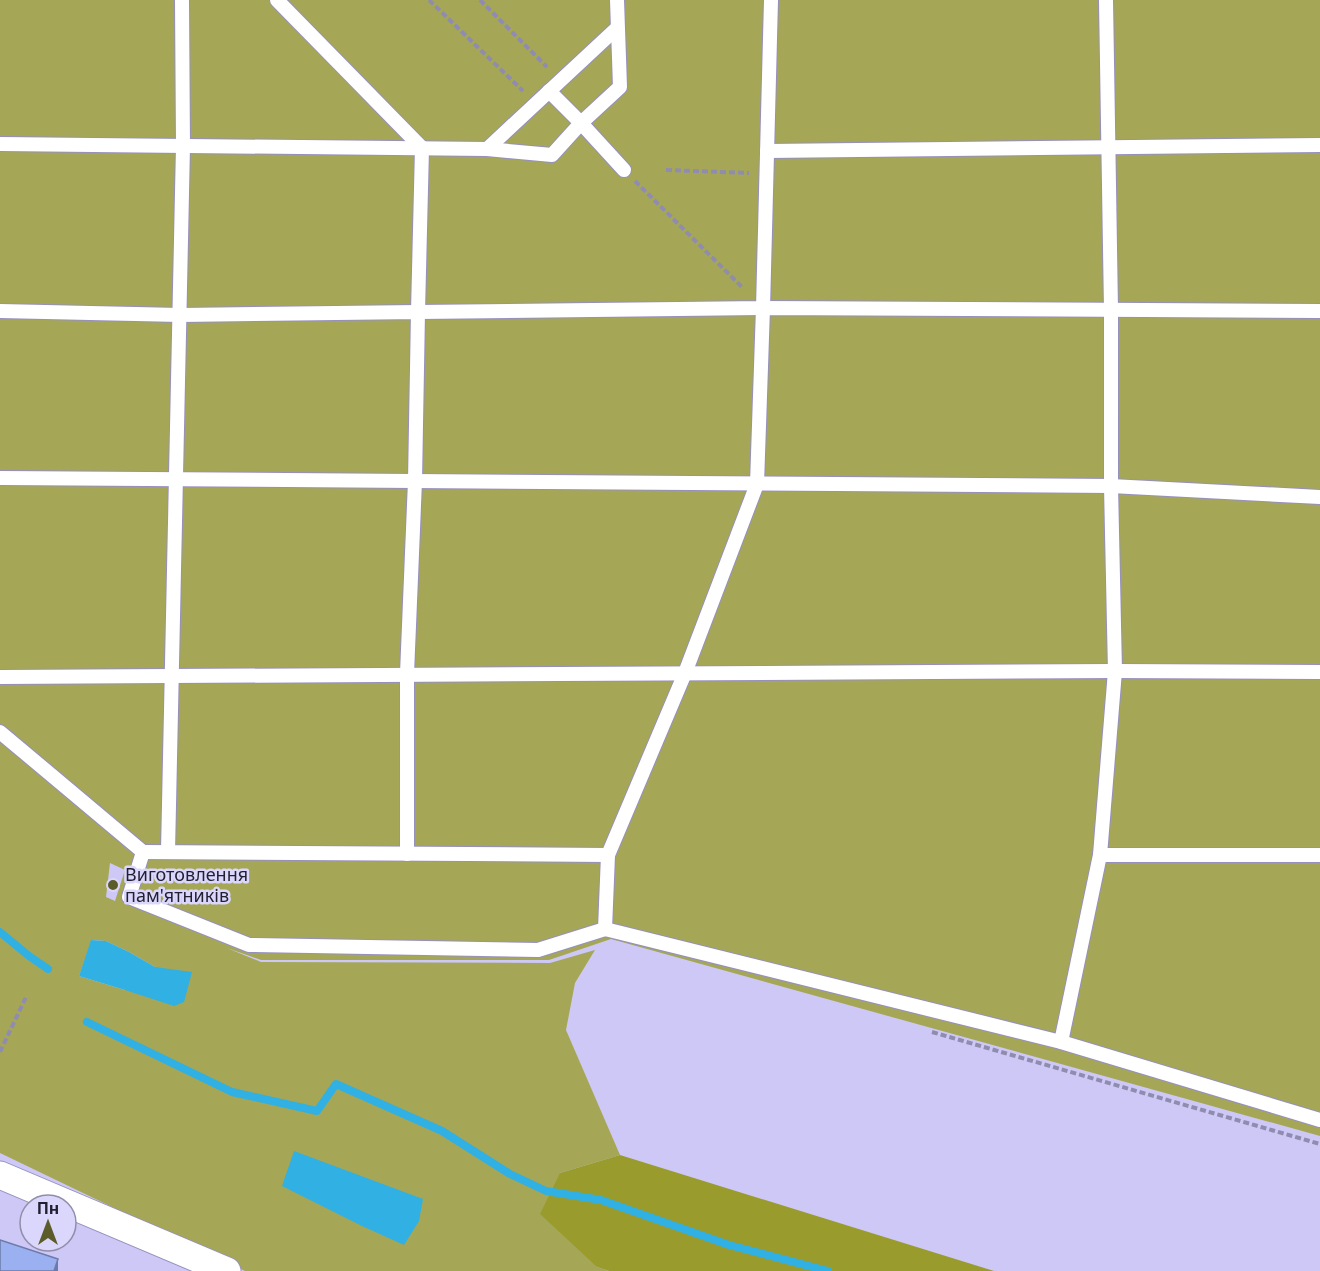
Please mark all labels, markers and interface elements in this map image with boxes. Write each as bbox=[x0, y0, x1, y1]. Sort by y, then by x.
place label: Виготовлення пам'ятників bbox=[125, 862, 248, 907]
marker: Виготовлення пам'ятників bbox=[106, 878, 120, 892]
north arrow bbox=[18, 1193, 78, 1253]
text: Пн bbox=[37, 1197, 59, 1219]

